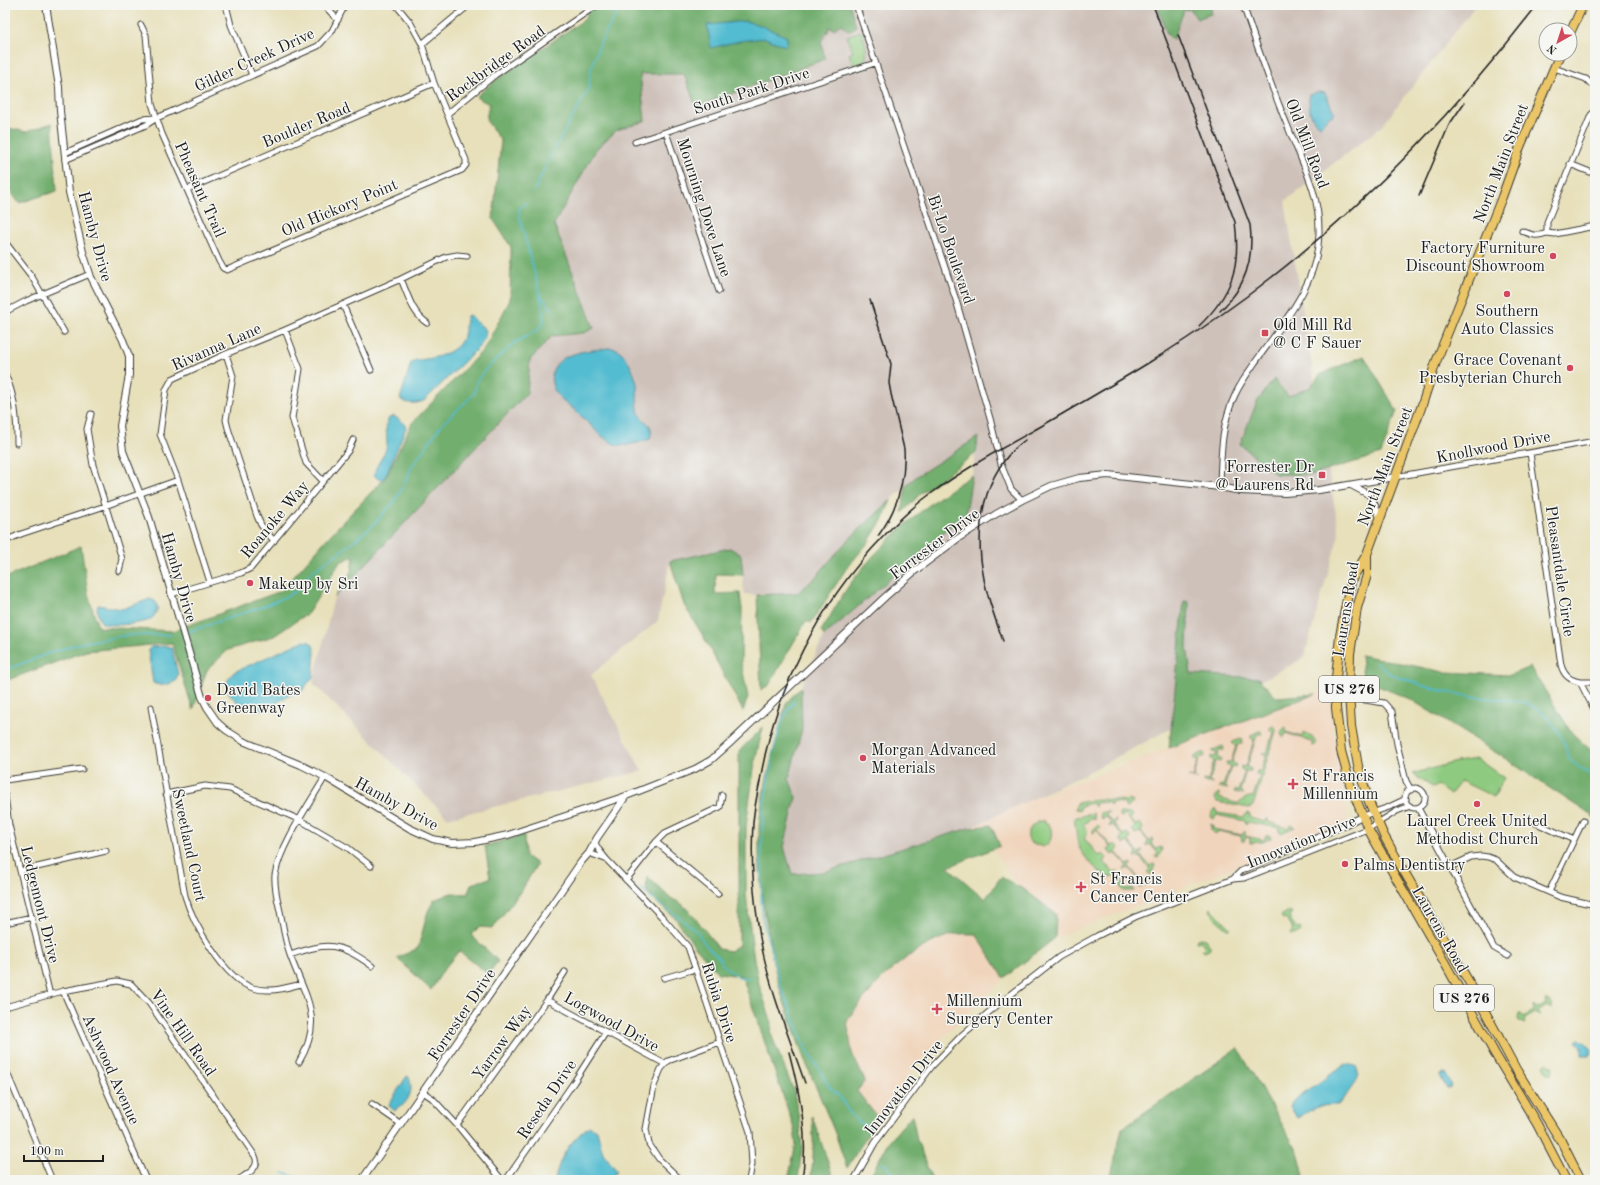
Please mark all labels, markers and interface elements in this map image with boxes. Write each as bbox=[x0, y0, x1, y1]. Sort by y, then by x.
north arrow bbox=[1538, 22, 1578, 62]
street label: Rockbridge Road bbox=[444, 23, 549, 106]
street label: Gilder Creek Drive bbox=[192, 26, 317, 96]
text: N bbox=[1545, 41, 1559, 56]
street label: South Park Drive bbox=[692, 66, 812, 118]
street label: Old Mill Road bbox=[1282, 97, 1331, 191]
street label: Boulder Road bbox=[260, 100, 353, 152]
street label: North Main Street bbox=[1472, 101, 1532, 226]
street label: Mourning Dove Lane bbox=[673, 136, 733, 279]
street label: Pheasant Trail bbox=[171, 140, 227, 240]
street label: Old Hickory Point bbox=[279, 177, 401, 241]
street label: Hamby Drive bbox=[74, 190, 114, 283]
street label: Bi-Lo Boulevard bbox=[924, 193, 976, 306]
place label: Factory Furniture Discount Showroom bbox=[1405, 241, 1545, 275]
marker: Factory Furniture Discount Showroom bbox=[1548, 251, 1558, 261]
marker: Southern Auto Classics bbox=[1502, 289, 1512, 299]
place label: Southern Auto Classics bbox=[1460, 304, 1554, 338]
place label: Old Mill Rd @ C F Sauer bbox=[1273, 318, 1362, 352]
street label: Rivanna Lane bbox=[170, 321, 264, 375]
marker: Old Mill Rd @ C F Sauer bbox=[1260, 328, 1270, 338]
place label: Grace Covenant Presbyterian Church bbox=[1419, 353, 1562, 387]
marker: Grace Covenant Presbyterian Church bbox=[1565, 363, 1575, 373]
street label: North Main Street bbox=[1356, 404, 1416, 529]
street label: Knollwood Drive bbox=[1435, 429, 1552, 467]
place label: Forrester Dr @ Laurens Rd bbox=[1215, 460, 1314, 494]
marker: Forrester Dr @ Laurens Rd bbox=[1317, 470, 1327, 480]
street label: Roanoke Way bbox=[239, 478, 313, 562]
street label: Pleasantdale Circle bbox=[1542, 505, 1576, 638]
street label: Forrester Drive bbox=[887, 506, 983, 583]
street label: Hamby Drive bbox=[158, 531, 199, 624]
street label: Laurens Road bbox=[1332, 560, 1362, 658]
place label: Makeup by Sri bbox=[258, 577, 358, 593]
marker: Makeup by Sri bbox=[245, 578, 255, 588]
road number: US 276 bbox=[1319, 676, 1379, 702]
place label: David Bates Greenway bbox=[216, 683, 300, 717]
marker: David Bates Greenway bbox=[203, 693, 213, 703]
place label: Morgan Advanced Materials bbox=[871, 743, 996, 777]
marker: Morgan Advanced Materials bbox=[858, 753, 868, 763]
place label: St Francis Millennium bbox=[1302, 769, 1379, 803]
street label: Hamby Drive bbox=[352, 775, 440, 834]
marker: St Francis Millennium bbox=[1287, 778, 1299, 790]
street label: Sweetland Court bbox=[168, 788, 208, 904]
marker: Laurel Creek United Methodist Church bbox=[1472, 799, 1482, 809]
street label: Innovation Drive bbox=[1245, 814, 1359, 872]
place label: Laurel Creek United Methodist Church bbox=[1406, 814, 1548, 848]
street label: Ledgemont Drive bbox=[17, 844, 61, 965]
place label: Palms Dentistry bbox=[1353, 858, 1466, 874]
marker: Palms Dentistry bbox=[1340, 859, 1350, 869]
place label: St Francis Cancer Center bbox=[1090, 872, 1189, 906]
marker: St Francis Cancer Center bbox=[1075, 881, 1087, 893]
street label: Laurens Road bbox=[1408, 884, 1470, 976]
street label: Rubia Drive bbox=[698, 961, 739, 1045]
street label: Forrester Drive bbox=[426, 966, 499, 1064]
road number: US 276 bbox=[1434, 985, 1494, 1011]
street label: Vine Hill Road bbox=[147, 987, 218, 1080]
street label: Logwood Drive bbox=[561, 990, 661, 1055]
place label: Millennium Surgery Center bbox=[946, 994, 1053, 1028]
street label: Yarrow Way bbox=[470, 1002, 535, 1084]
marker: Millennium Surgery Center bbox=[931, 1003, 943, 1015]
street label: Ashwood Avenue bbox=[79, 1012, 142, 1127]
street label: Innovation Drive bbox=[863, 1038, 947, 1139]
street label: Reseda Drive bbox=[515, 1057, 580, 1143]
scale bar bbox=[24, 1137, 103, 1163]
text: 100 m bbox=[30, 1146, 64, 1158]

